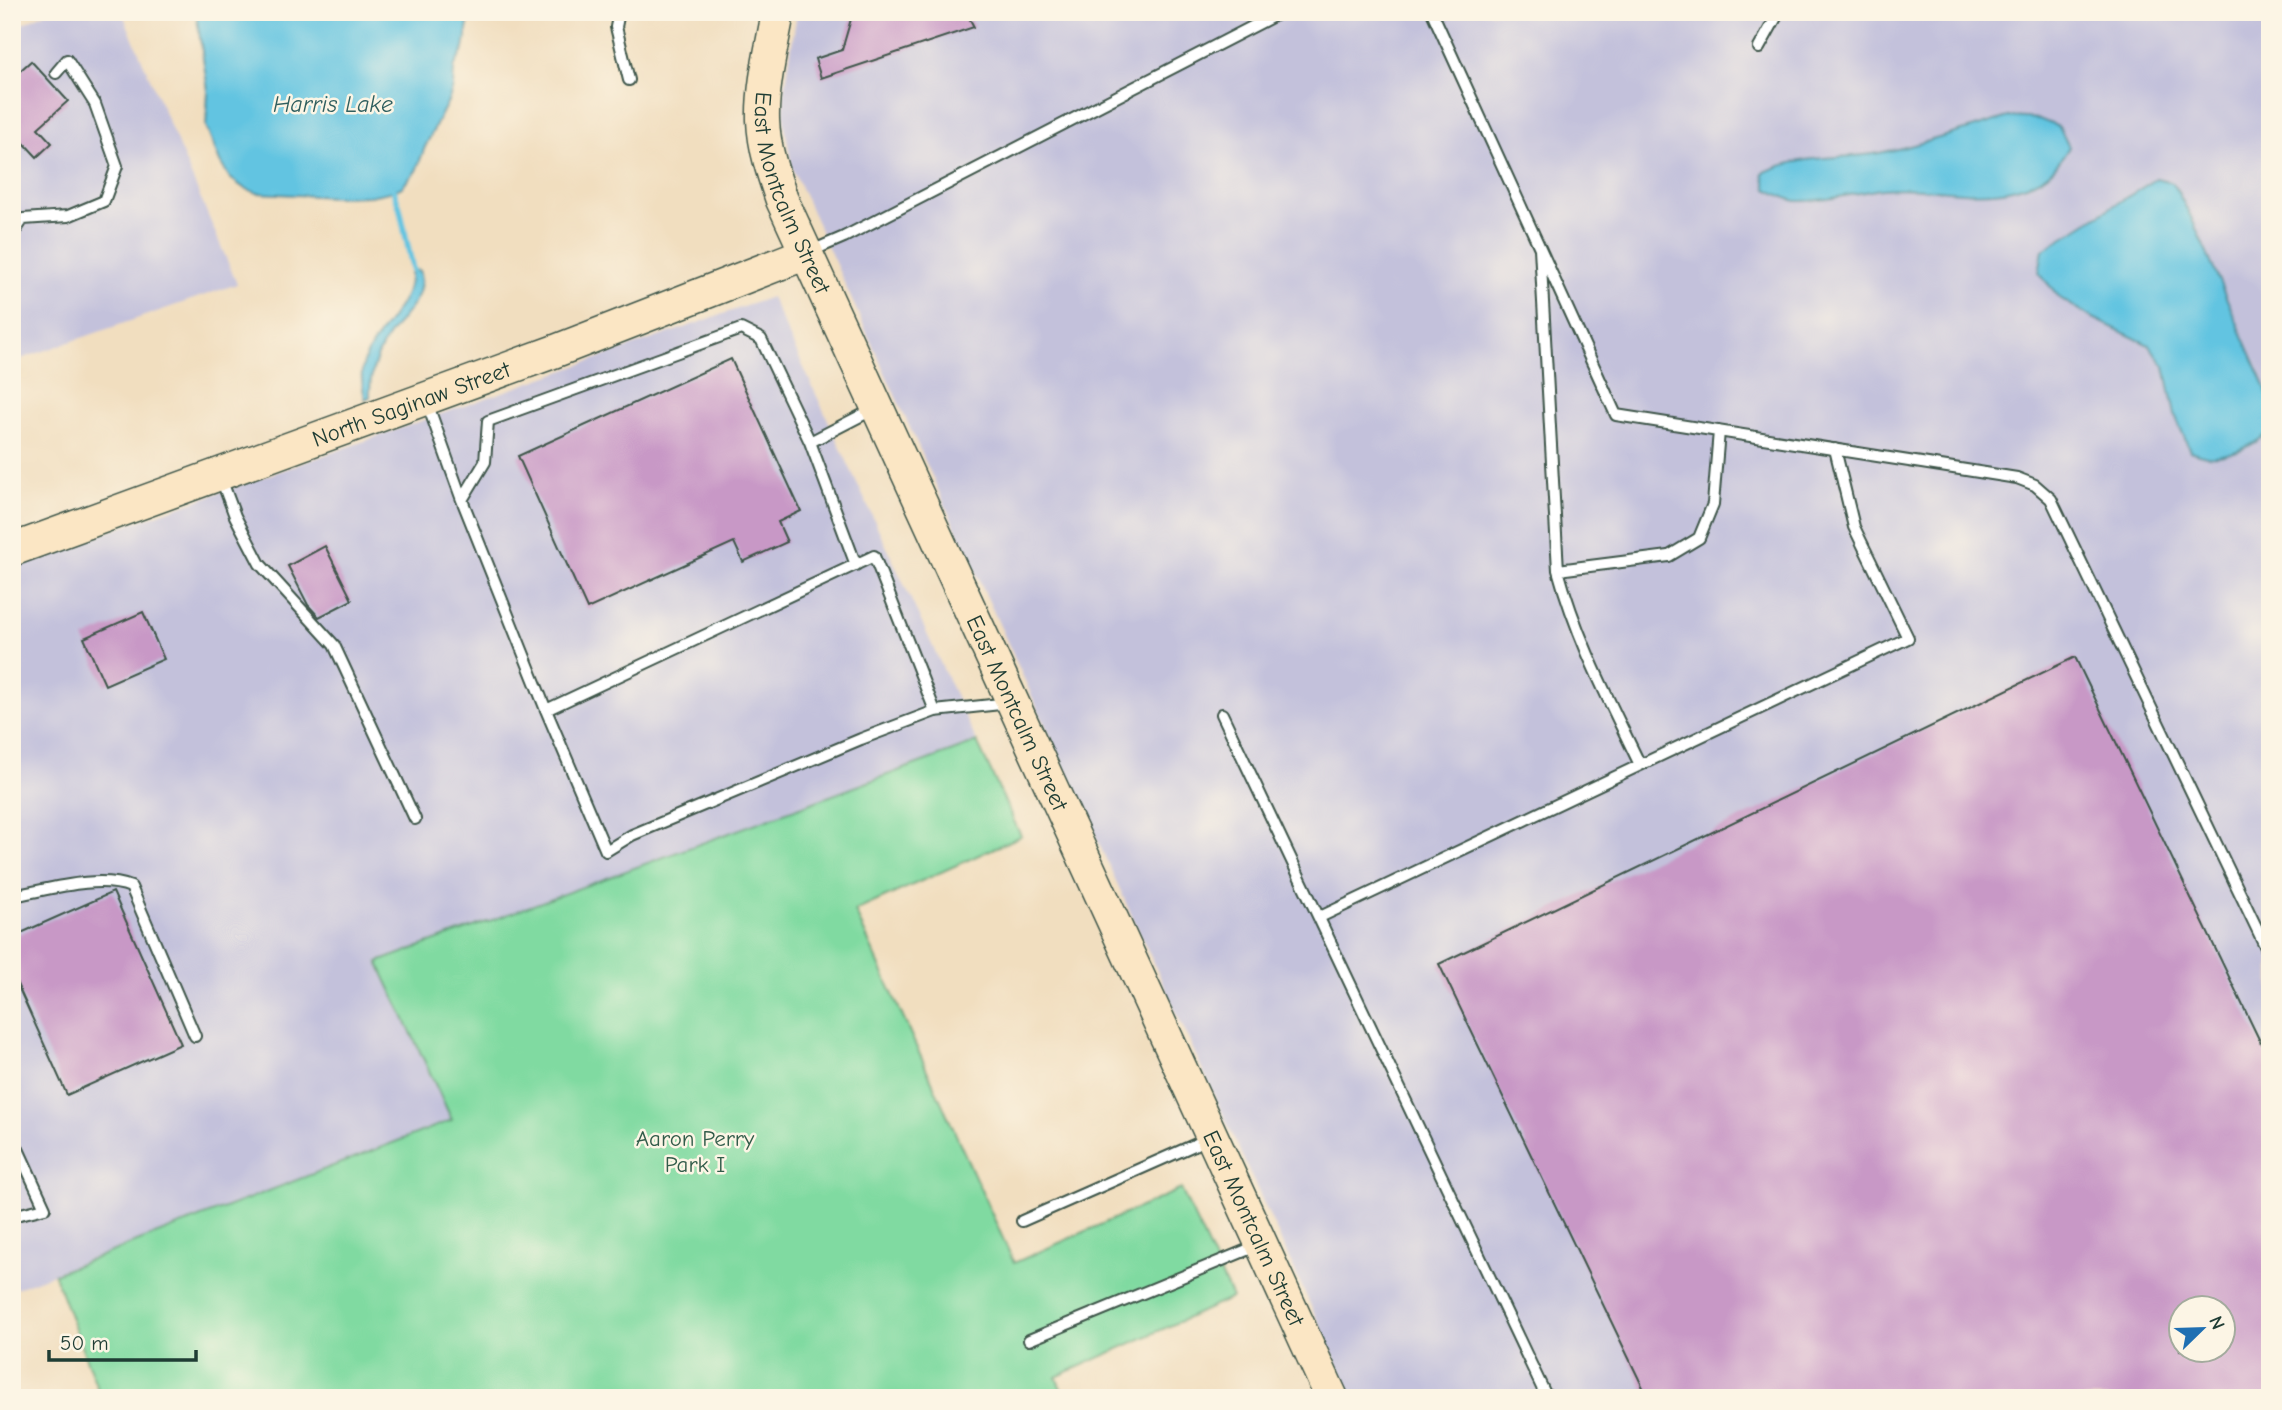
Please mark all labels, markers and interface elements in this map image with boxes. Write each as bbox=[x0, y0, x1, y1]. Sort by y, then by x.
water label: Harris Lake bbox=[273, 90, 393, 118]
street label: East Montcalm Street bbox=[749, 91, 837, 299]
street label: North Saginaw Street bbox=[308, 355, 515, 452]
street label: East Montcalm Street bbox=[961, 611, 1075, 816]
park label: Aaron Perry Park I bbox=[636, 1125, 755, 1178]
street label: East Montcalm Street bbox=[1197, 1126, 1311, 1331]
north arrow bbox=[2166, 1294, 2236, 1364]
text: N bbox=[2204, 1313, 2229, 1333]
scale bar bbox=[49, 1319, 196, 1363]
text: 50 m bbox=[60, 1331, 109, 1355]

